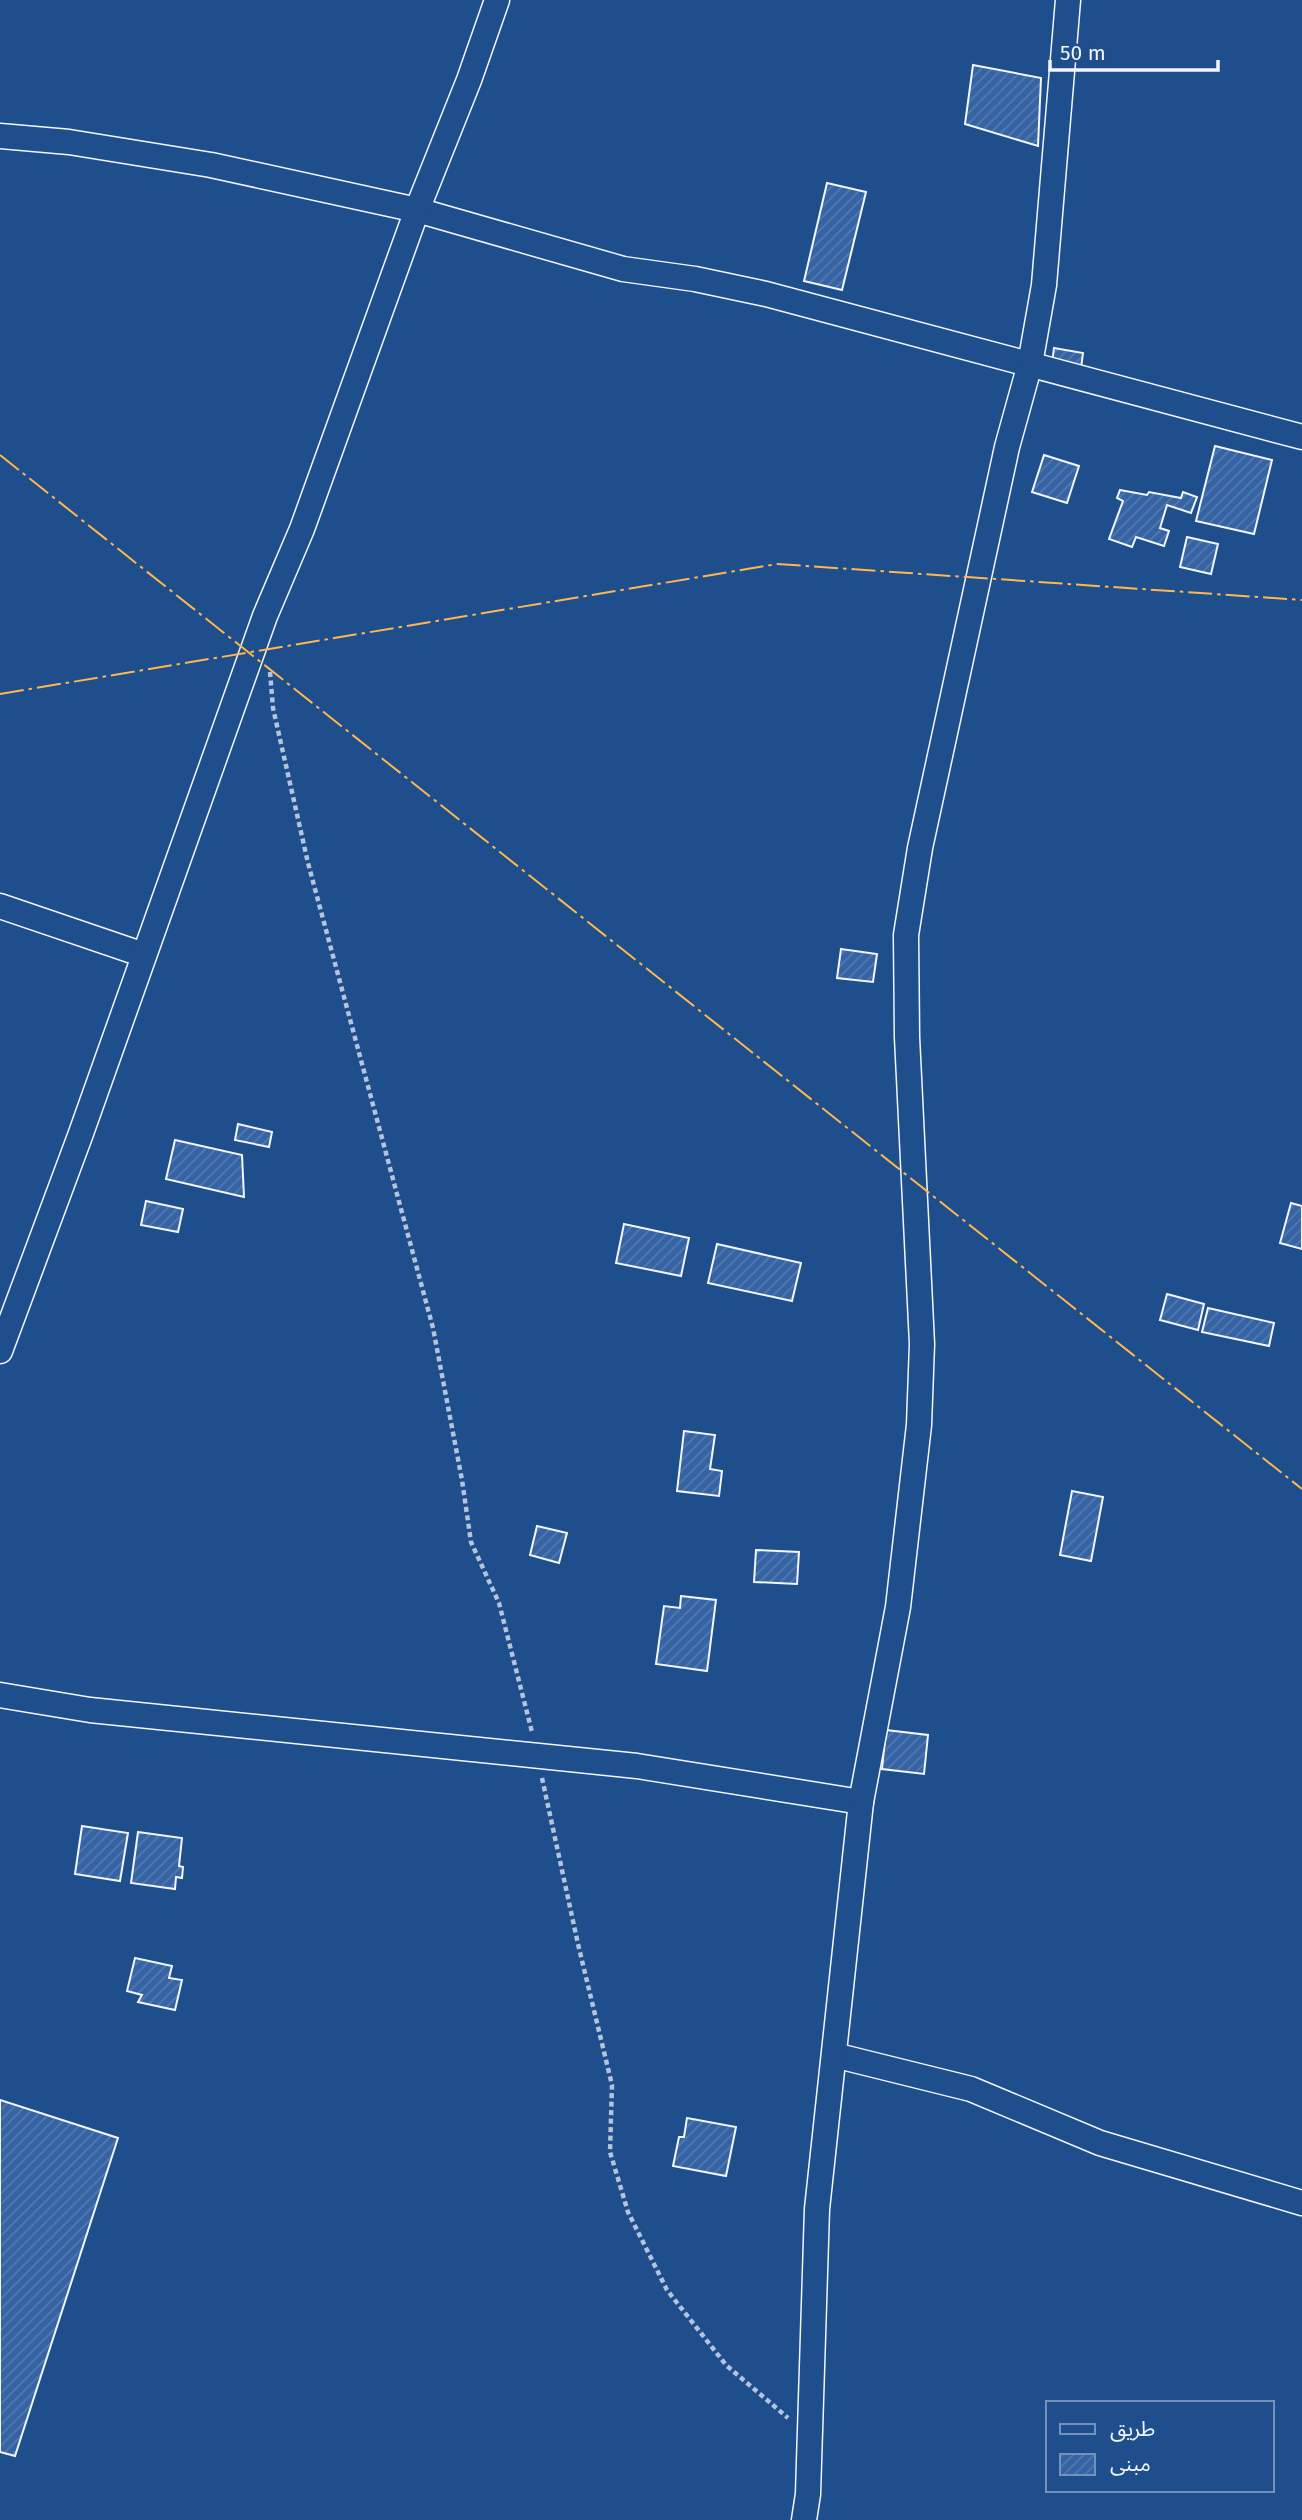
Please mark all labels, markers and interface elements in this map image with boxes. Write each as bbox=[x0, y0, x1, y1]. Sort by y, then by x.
scale bar bbox=[1050, 28, 1218, 72]
text: 50 m bbox=[1060, 40, 1106, 66]
legend bbox=[1046, 2401, 1274, 2492]
text: طريق bbox=[1110, 2416, 1155, 2442]
text: مبنى bbox=[1110, 2451, 1151, 2477]

